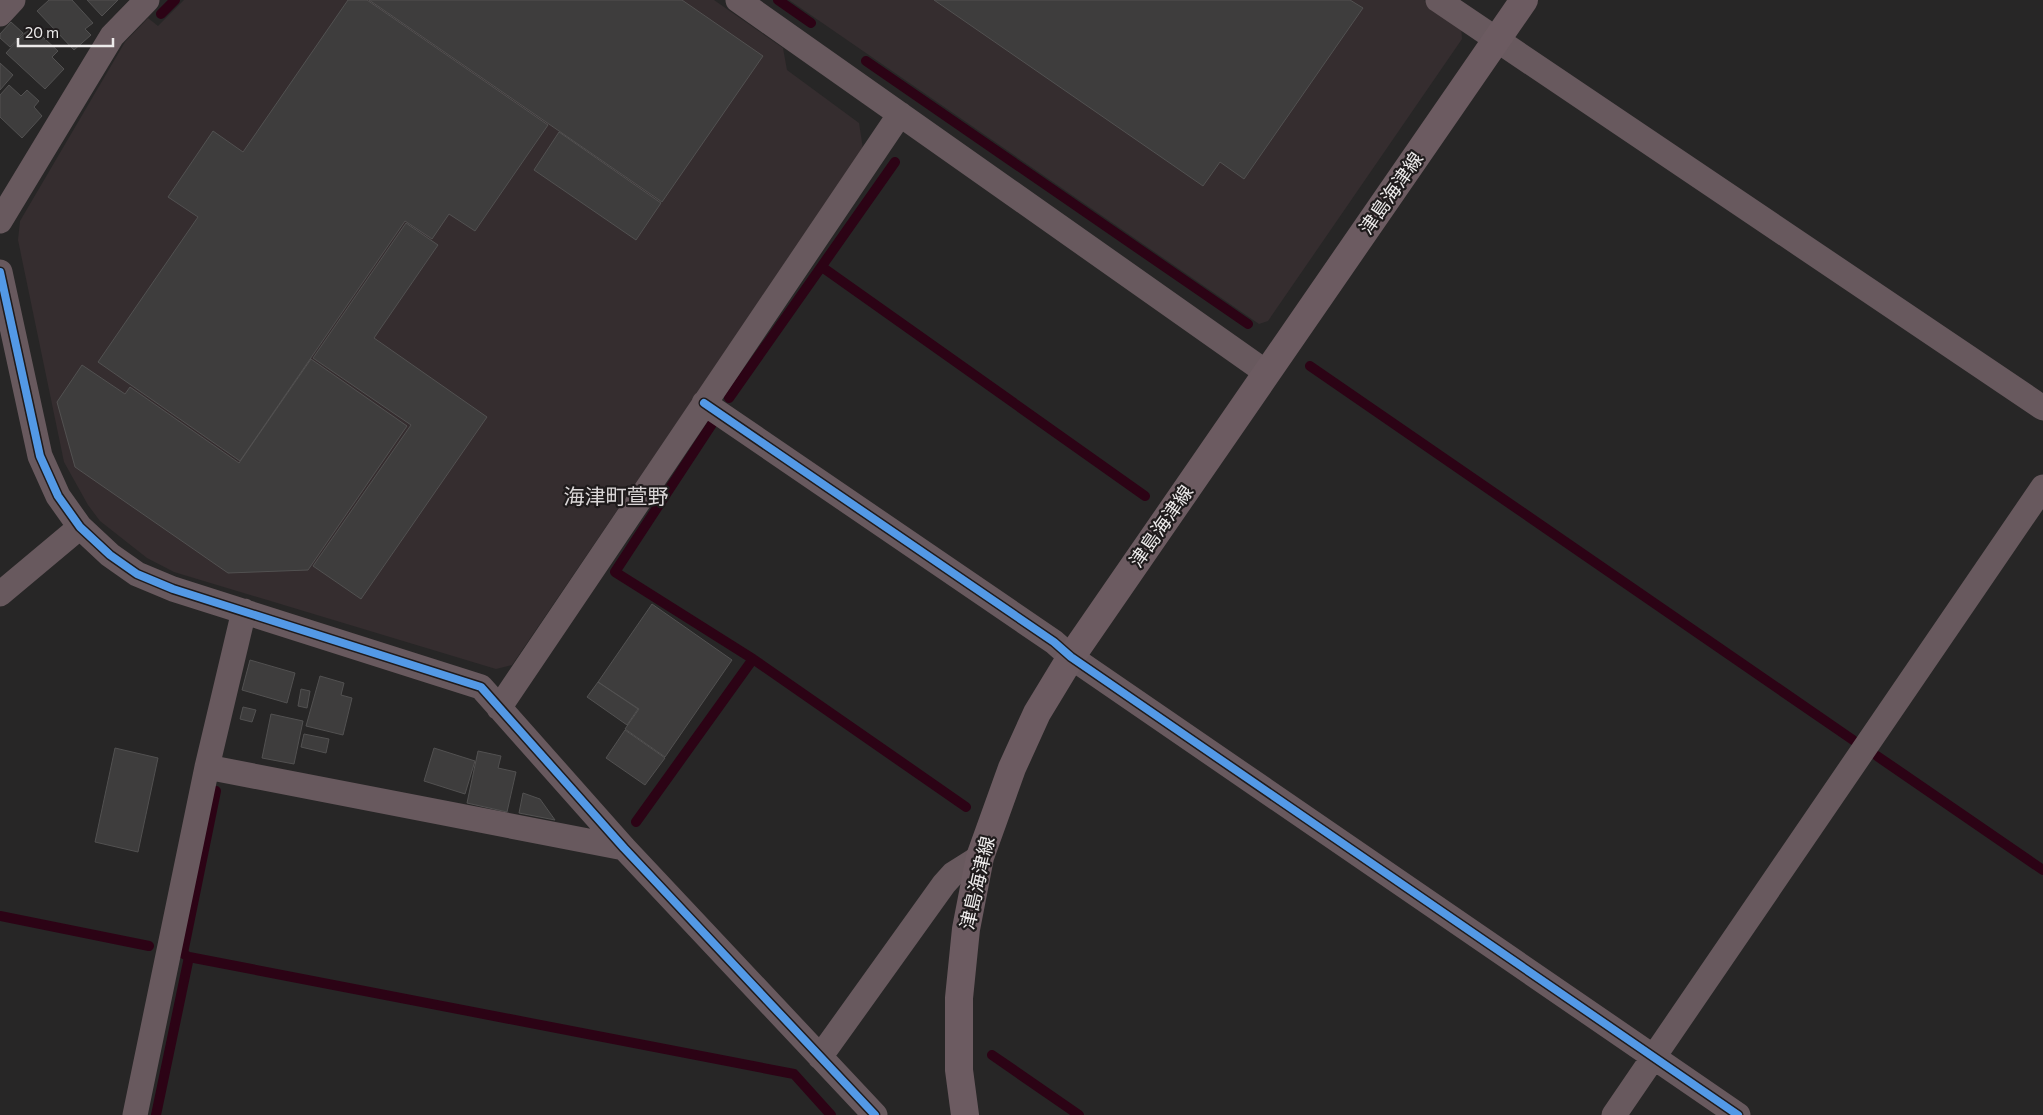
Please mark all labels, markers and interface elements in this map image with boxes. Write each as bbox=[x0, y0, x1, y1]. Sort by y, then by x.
scale bar bbox=[18, 15, 112, 47]
text: 20 m bbox=[25, 23, 59, 41]
street label: 津島海津線 bbox=[1354, 147, 1427, 238]
street label: 津島海津線 bbox=[1124, 480, 1197, 571]
district label: 海津町萱野 bbox=[564, 483, 669, 508]
street label: 津島海津線 bbox=[955, 834, 998, 932]

